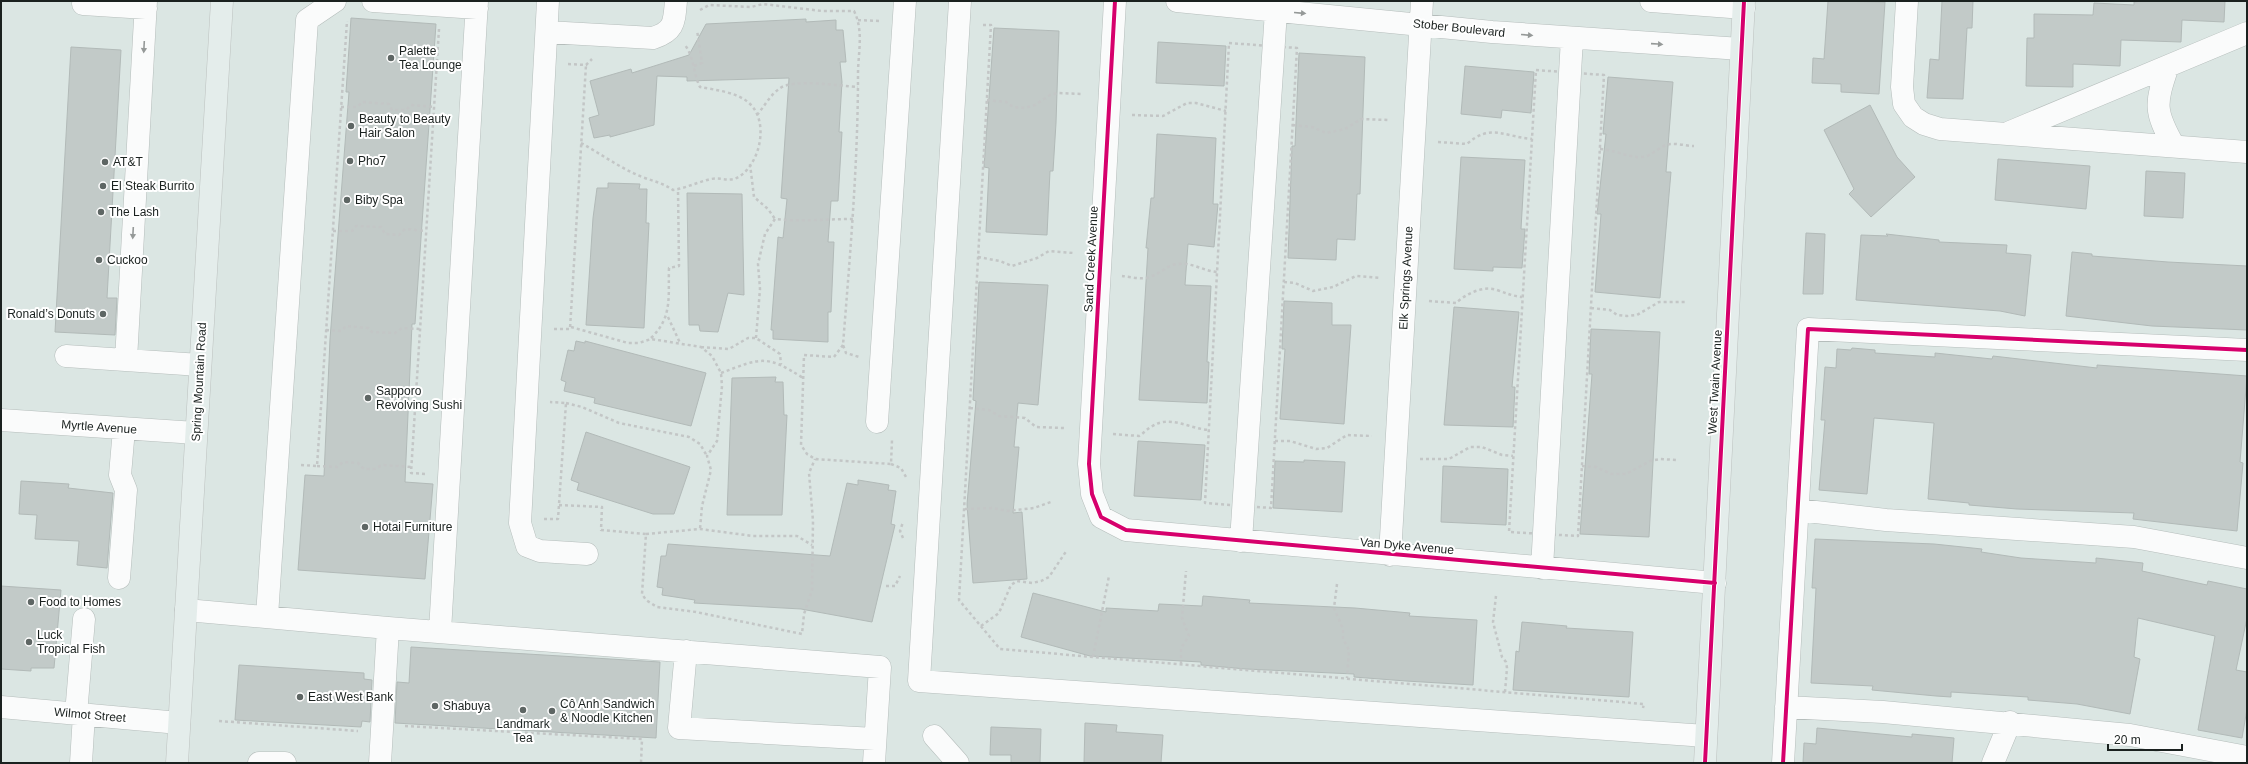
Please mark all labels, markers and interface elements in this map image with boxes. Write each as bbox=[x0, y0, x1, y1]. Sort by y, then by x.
one-way arrow bbox=[1294, 9, 1306, 16]
street label: Stober Boulevard bbox=[1412, 16, 1506, 40]
one-way arrow bbox=[1521, 31, 1533, 38]
one-way arrow bbox=[1650, 40, 1663, 47]
one-way arrow bbox=[140, 41, 147, 53]
place label: Palette Tea Lounge bbox=[399, 44, 462, 72]
marker: Palette Tea Lounge bbox=[386, 53, 396, 63]
place label: Beauty to Beauty Hair Salon bbox=[359, 112, 450, 140]
marker: Beauty to Beauty Hair Salon bbox=[346, 121, 356, 131]
place label: Pho7 bbox=[358, 154, 386, 168]
place label: AT&T bbox=[113, 155, 143, 169]
marker: Pho7 bbox=[345, 156, 355, 166]
marker: AT&T bbox=[100, 157, 110, 167]
place label: El Steak Burrito bbox=[111, 179, 195, 193]
marker: El Steak Burrito bbox=[98, 181, 108, 191]
place label: Biby Spa bbox=[355, 193, 403, 207]
marker: Biby Spa bbox=[342, 195, 352, 205]
place label: The Lash bbox=[109, 205, 159, 219]
street label: Sand Creek Avenue bbox=[1081, 205, 1101, 313]
marker: The Lash bbox=[96, 207, 106, 217]
street label: Elk Springs Avenue bbox=[1396, 225, 1416, 330]
one-way arrow bbox=[130, 227, 137, 239]
place label: Cuckoo bbox=[107, 253, 148, 267]
marker: Cuckoo bbox=[94, 255, 104, 265]
place label: Ronald’s Donuts bbox=[7, 307, 95, 321]
marker: Ronald’s Donuts bbox=[98, 309, 108, 319]
street label: Spring Mountain Road bbox=[189, 322, 209, 442]
street label: West Twain Avenue bbox=[1705, 329, 1725, 435]
place label: Sapporo Revolving Sushi bbox=[376, 384, 462, 412]
marker: Sapporo Revolving Sushi bbox=[363, 393, 373, 403]
street label: Myrtle Avenue bbox=[61, 417, 138, 437]
place label: Hotai Furniture bbox=[373, 520, 453, 534]
marker: Hotai Furniture bbox=[360, 522, 370, 532]
street label: Van Dyke Avenue bbox=[1359, 535, 1455, 557]
place label: Food to Homes bbox=[39, 595, 121, 609]
marker: Food to Homes bbox=[26, 597, 36, 607]
place label: Luck Tropical Fish bbox=[37, 628, 105, 656]
marker: Luck Tropical Fish bbox=[24, 637, 34, 647]
place label: East West Bank bbox=[308, 690, 394, 704]
marker: East West Bank bbox=[295, 692, 305, 702]
place label: Cô Anh Sandwich & Noodle Kitchen bbox=[560, 697, 655, 725]
place label: Shabuya bbox=[443, 699, 491, 713]
marker: Shabuya bbox=[430, 701, 440, 711]
street label: Wilmot Street bbox=[54, 705, 127, 725]
marker: Landmark Tea bbox=[518, 705, 528, 715]
marker: Cô Anh Sandwich & Noodle Kitchen bbox=[547, 706, 557, 716]
place label: Landmark Tea bbox=[496, 717, 551, 745]
scale bar bbox=[2108, 726, 2182, 752]
text: 20 m bbox=[2114, 733, 2141, 747]

